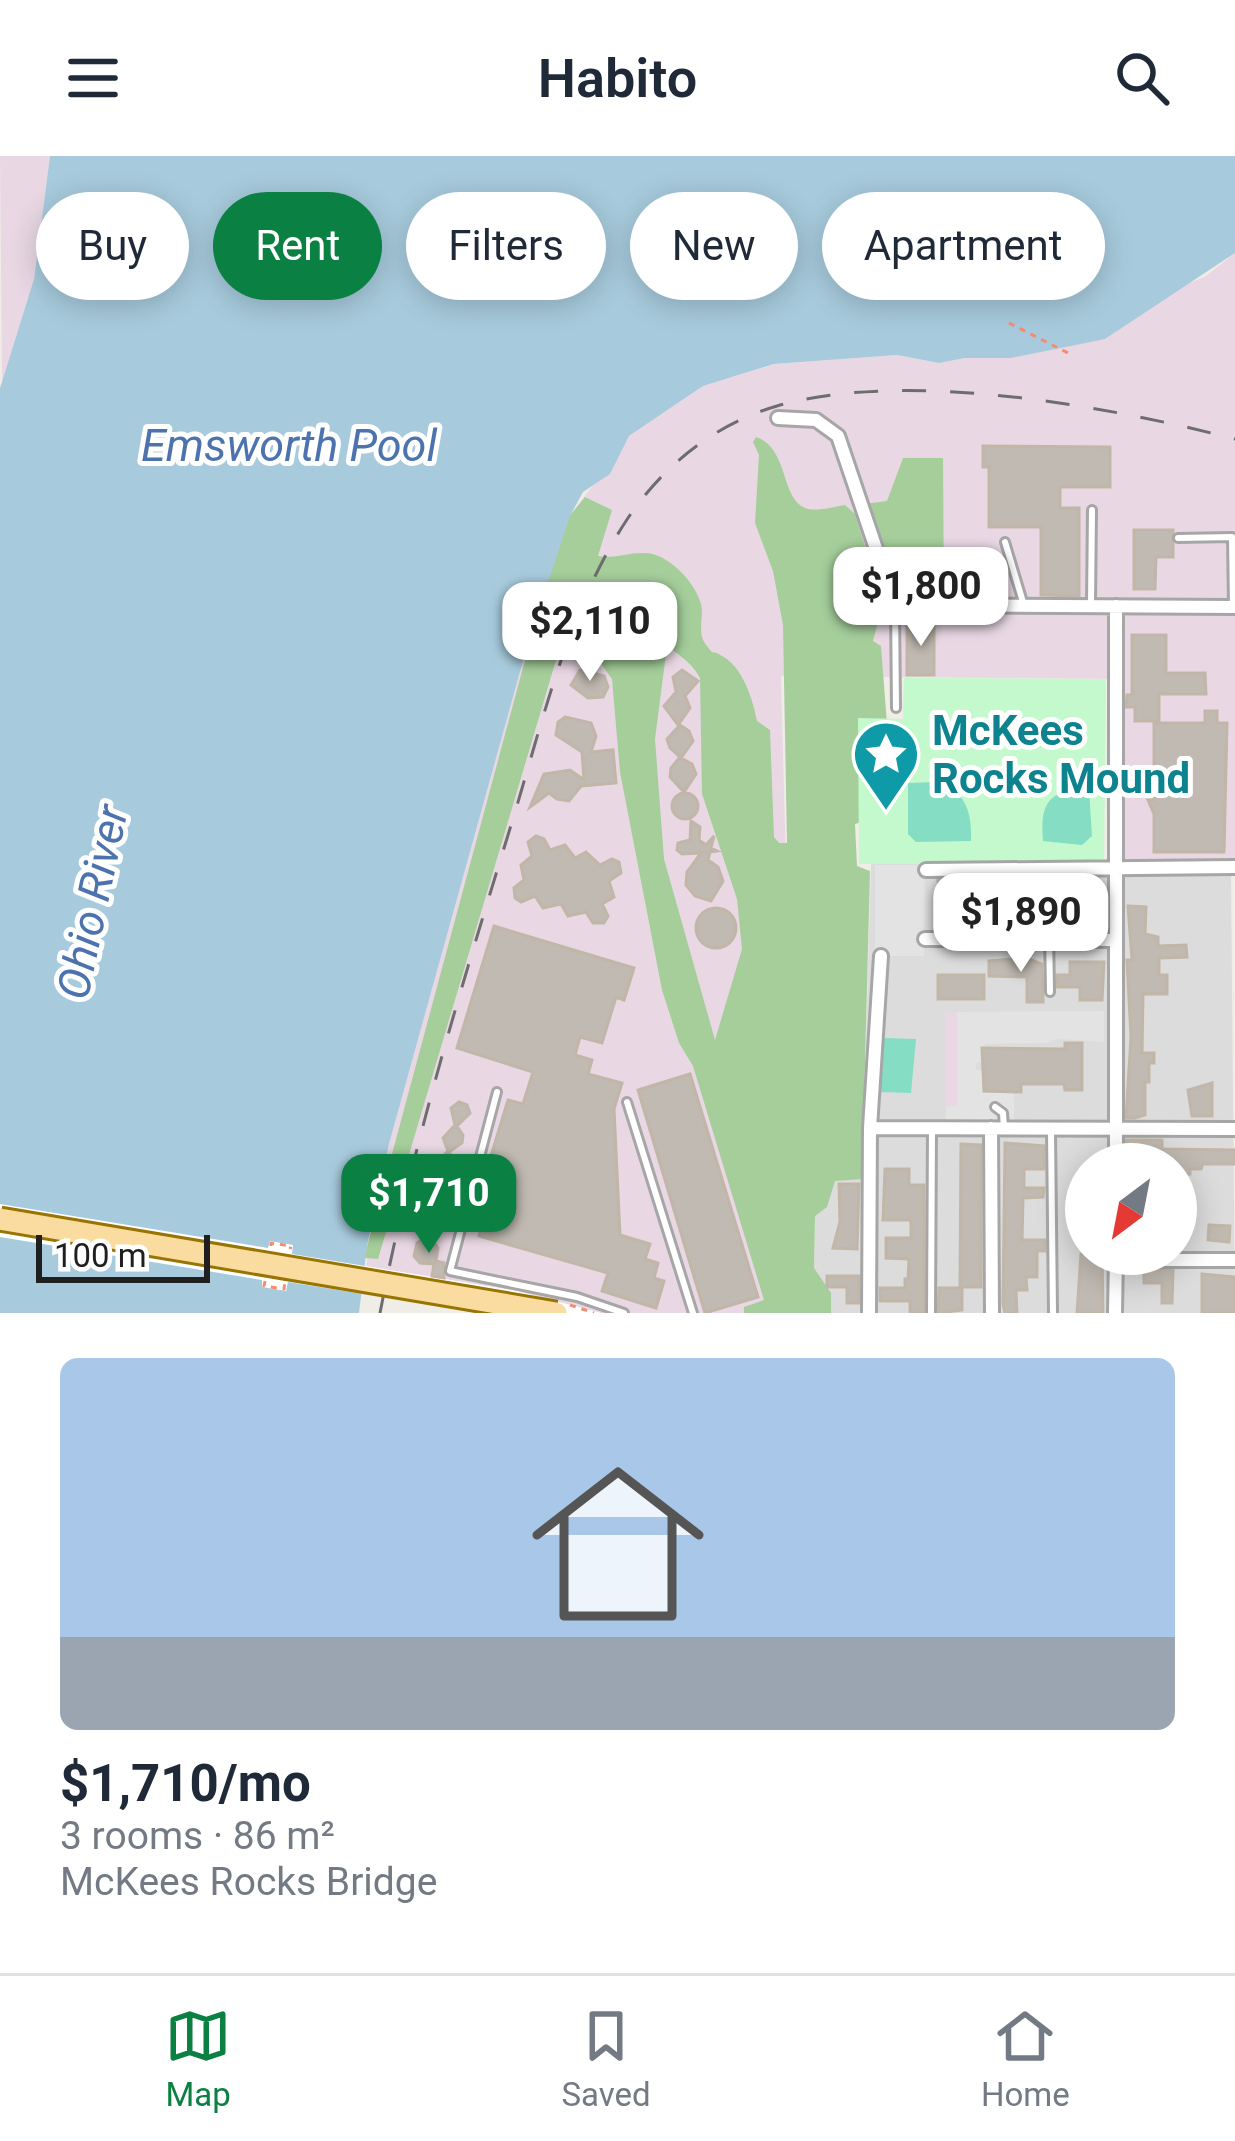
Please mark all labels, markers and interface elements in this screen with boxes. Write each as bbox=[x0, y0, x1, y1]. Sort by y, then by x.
icon: menu bbox=[60, 45, 126, 111]
icon: search bbox=[1109, 45, 1175, 111]
text: Habito bbox=[538, 47, 697, 110]
chip: Buy bbox=[36, 192, 189, 300]
chip: Rent bbox=[213, 192, 382, 300]
chip: Filters bbox=[406, 192, 606, 300]
chip: New bbox=[630, 192, 798, 300]
chip: Apartment bbox=[822, 192, 1105, 300]
water label: Emsworth Pool bbox=[141, 419, 437, 472]
pin: $1,800 bbox=[823, 547, 1019, 649]
text: $1,800 bbox=[860, 563, 982, 609]
pin: $2,110 bbox=[492, 582, 688, 684]
text: $2,110 bbox=[529, 598, 651, 644]
place label: McKees Rocks Mound bbox=[932, 706, 1190, 803]
place icon: McKees Rocks Mound bbox=[851, 719, 921, 813]
water label: Ohio River bbox=[46, 799, 139, 1004]
pin: $1,890 bbox=[923, 873, 1119, 975]
text: $1,890 bbox=[960, 889, 1082, 935]
north arrow bbox=[1065, 1143, 1197, 1275]
map controls bbox=[1065, 1143, 1197, 1275]
pin: $1,710 bbox=[331, 1154, 527, 1256]
text: $1,710 bbox=[368, 1170, 490, 1216]
scale bar bbox=[36, 1229, 210, 1282]
text: 100 m bbox=[54, 1236, 147, 1275]
icon: home bbox=[510, 1436, 726, 1652]
text: $1,710/mo bbox=[60, 1754, 311, 1813]
text: 3 rooms · 86 m² bbox=[60, 1813, 335, 1859]
text: McKees Rocks Bridge bbox=[60, 1859, 437, 1905]
tab: Map bbox=[165, 2003, 231, 2114]
tab: Saved bbox=[561, 2003, 651, 2114]
tab: Home bbox=[981, 2003, 1070, 2114]

